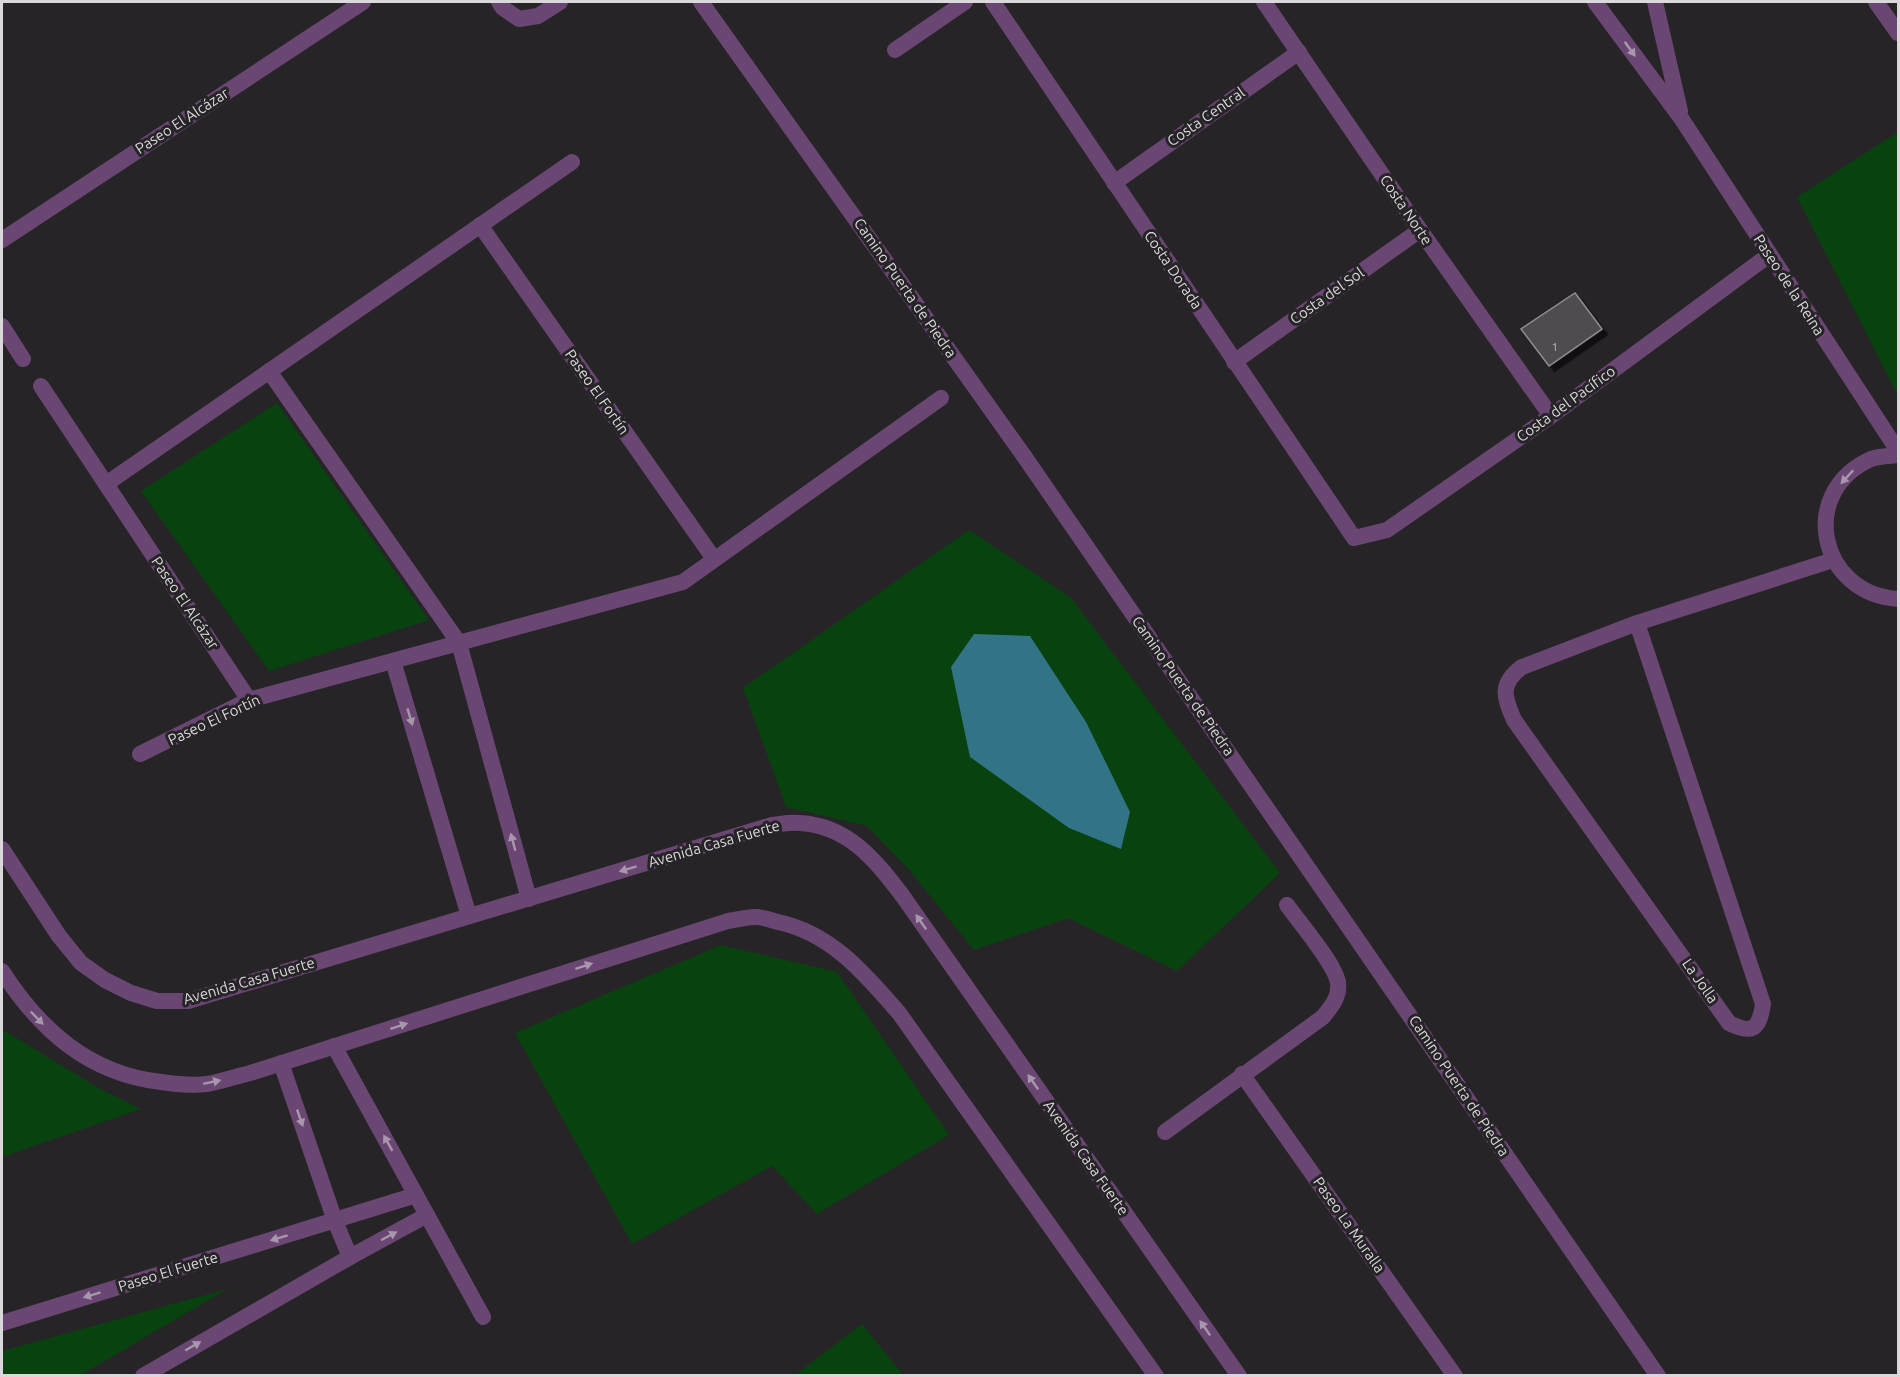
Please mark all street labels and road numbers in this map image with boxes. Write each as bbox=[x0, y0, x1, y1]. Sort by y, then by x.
street label: Paseo El Alcázar bbox=[132, 84, 232, 157]
street label: Costa Central bbox=[1164, 84, 1248, 150]
street label: Costa Norte bbox=[1377, 171, 1436, 248]
street label: Camino Puerta de Piedra bbox=[851, 215, 960, 361]
street label: Costa Dorada bbox=[1141, 227, 1206, 312]
street label: Paseo de la Reina bbox=[1751, 231, 1828, 338]
street label: Costa del Sol bbox=[1286, 264, 1367, 327]
street label: Paseo El Fortín bbox=[562, 346, 633, 437]
street label: Costa del Pacífico bbox=[1513, 362, 1618, 445]
street label: Paseo El Alcázar bbox=[148, 553, 223, 652]
street label: Camino Puerta de Piedra bbox=[1129, 613, 1238, 759]
street label: Paseo El Fortín bbox=[165, 691, 263, 748]
street label: Avenida Casa Fuerte bbox=[646, 817, 782, 870]
street label: Avenida Casa Fuerte bbox=[181, 954, 317, 1007]
street label: La Jolla bbox=[1679, 955, 1722, 1006]
street label: Camino Puerta de Piedra bbox=[1406, 1012, 1513, 1159]
street label: Avenida Casa Fuerte bbox=[1040, 1097, 1132, 1218]
street label: Paseo La Muralla bbox=[1310, 1174, 1389, 1276]
street label: Paseo El Fuerte bbox=[116, 1248, 220, 1295]

